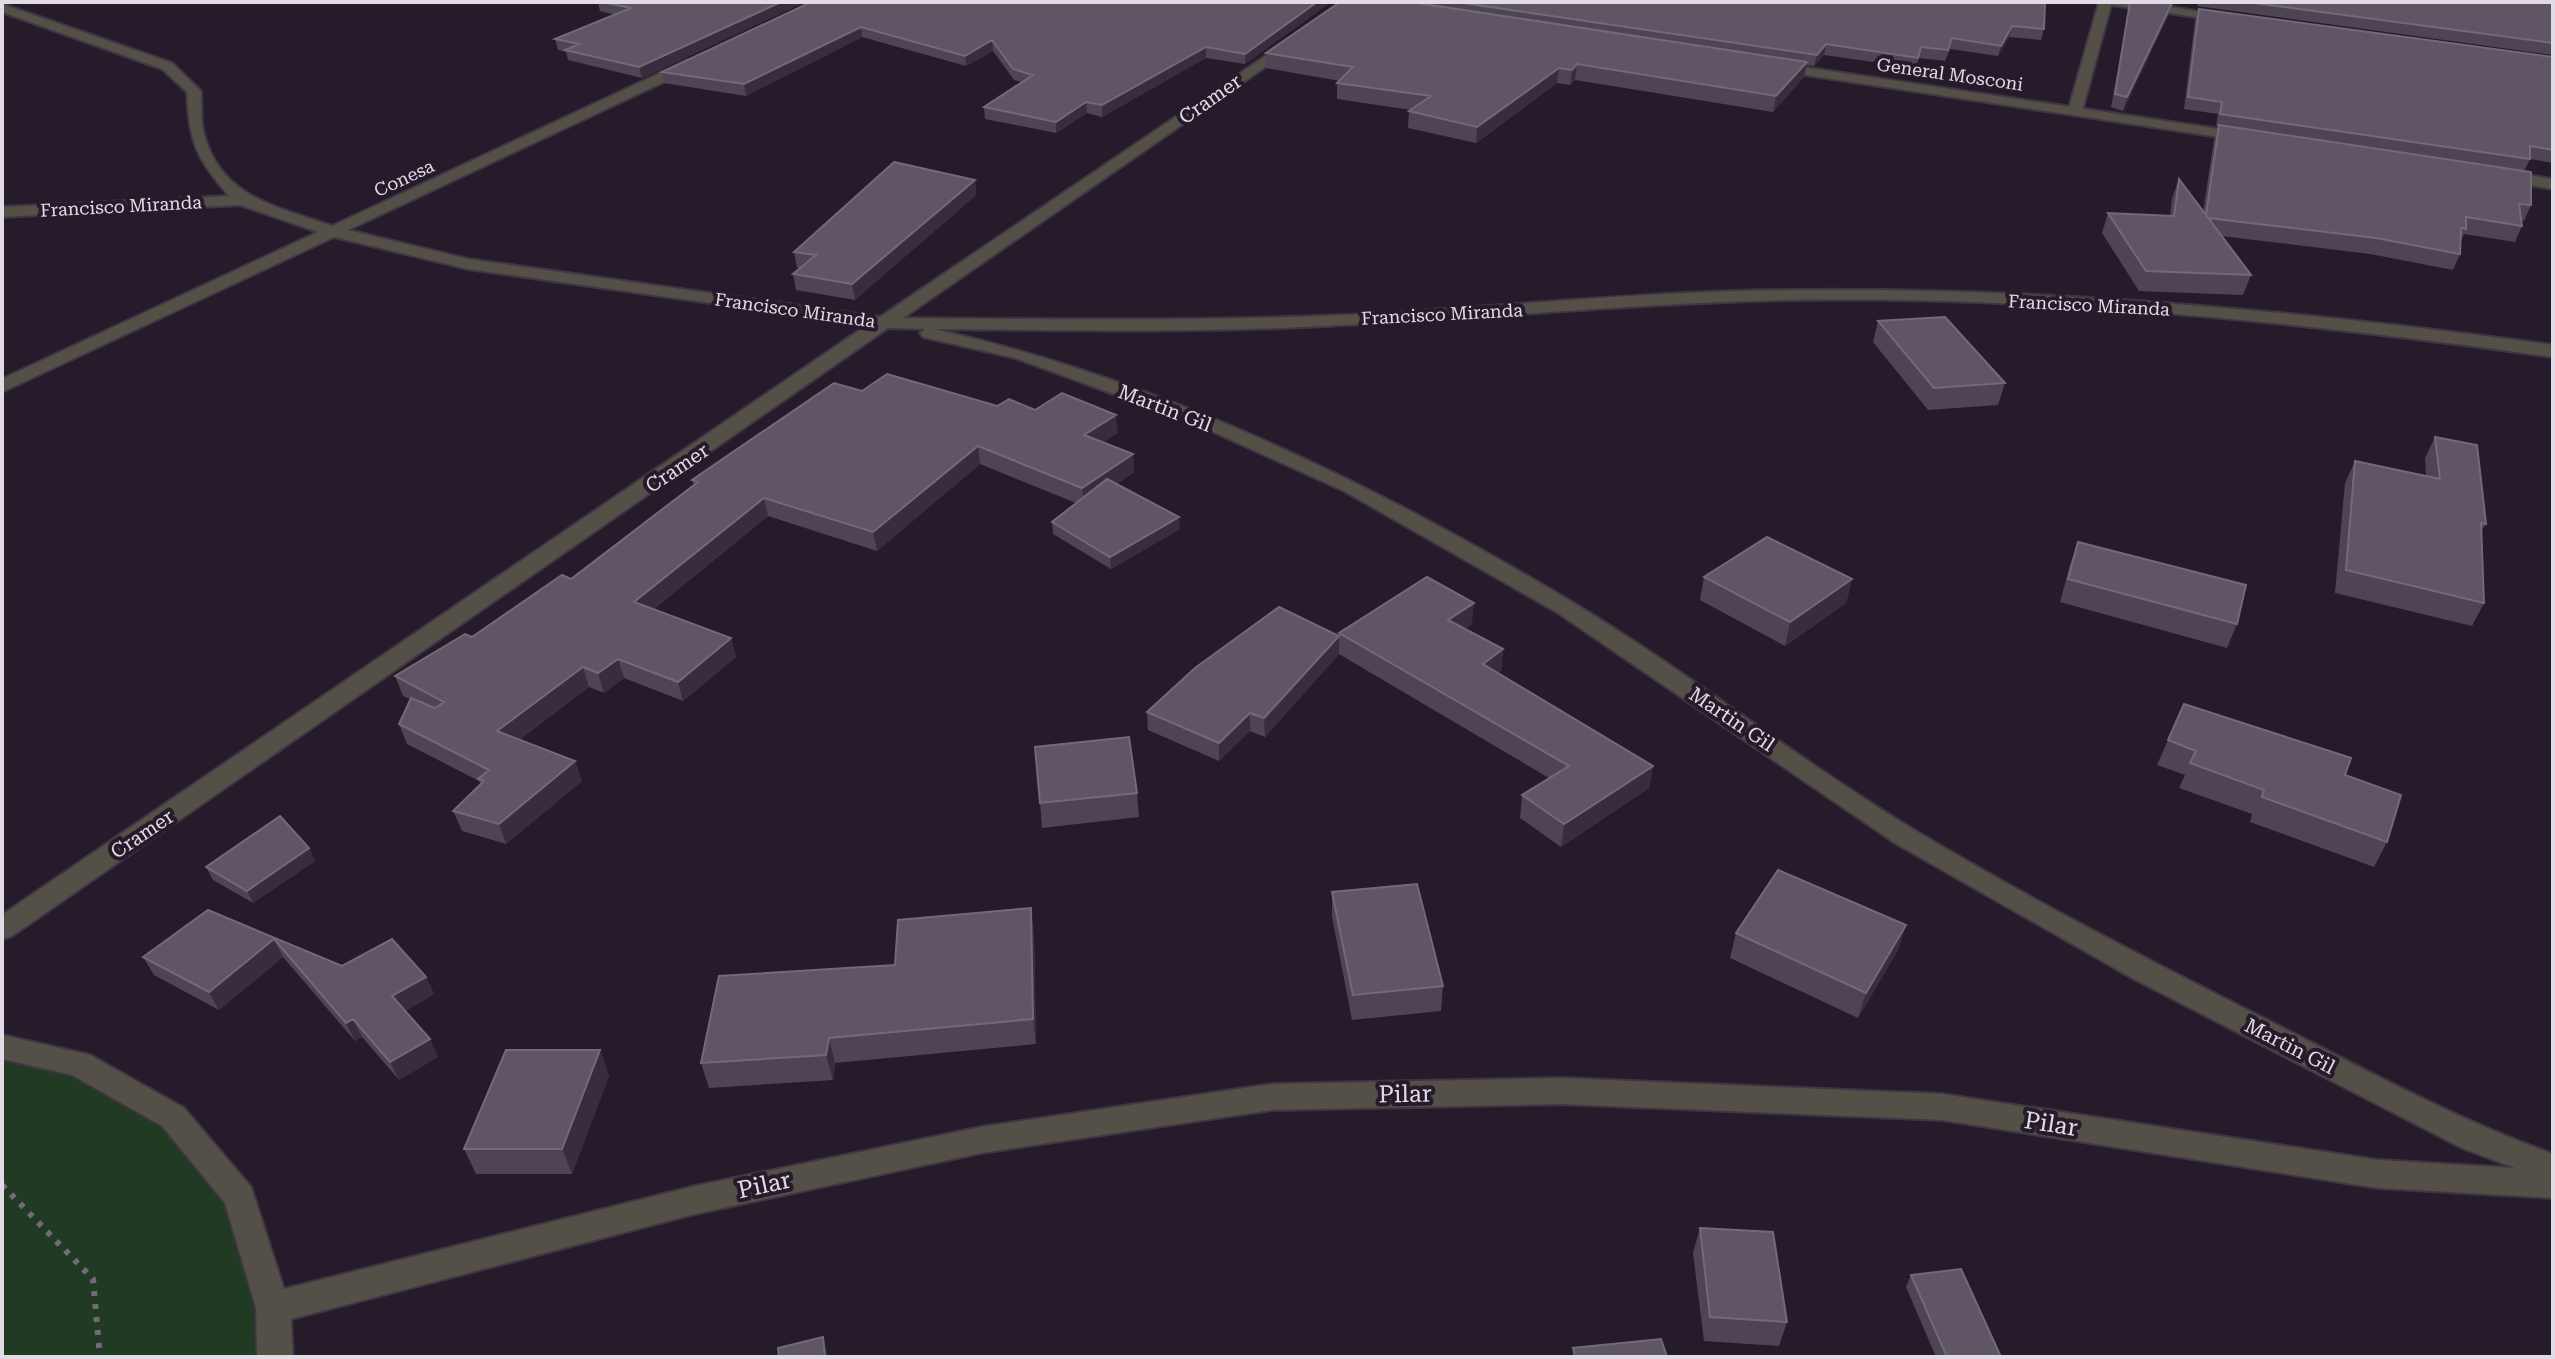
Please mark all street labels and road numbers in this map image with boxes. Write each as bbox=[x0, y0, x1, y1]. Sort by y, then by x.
street label: General Mosconi bbox=[1875, 53, 2025, 95]
street label: Cramer bbox=[1174, 69, 1246, 129]
street label: Conesa bbox=[371, 155, 438, 201]
street label: Francisco Miranda bbox=[40, 191, 203, 221]
street label: Francisco Miranda bbox=[713, 288, 877, 332]
street label: Francisco Miranda bbox=[2008, 290, 2171, 320]
street label: Francisco Miranda bbox=[1361, 299, 1524, 329]
street label: Martin Gil bbox=[1115, 379, 1215, 437]
street label: Cramer bbox=[641, 438, 713, 498]
street label: Martin Gil bbox=[1685, 682, 1779, 756]
street label: Cramer bbox=[106, 804, 178, 864]
street label: Martin Gil bbox=[2241, 1013, 2339, 1079]
street label: Pilar bbox=[1378, 1080, 1432, 1108]
street label: Pilar bbox=[2022, 1106, 2080, 1142]
street label: Pilar bbox=[735, 1166, 793, 1204]

